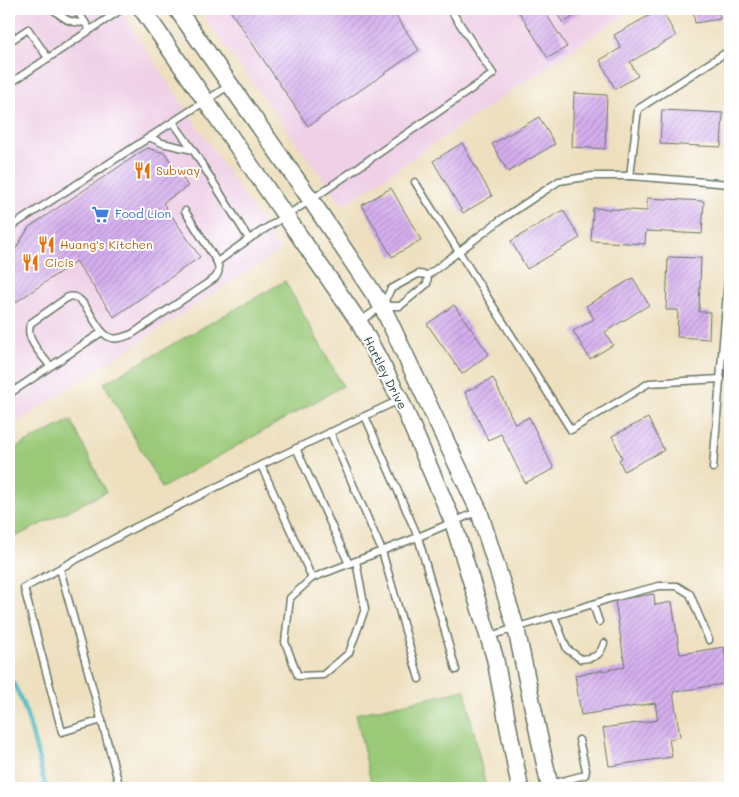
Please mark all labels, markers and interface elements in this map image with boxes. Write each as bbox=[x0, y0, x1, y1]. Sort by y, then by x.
restaurant icon: Subway bbox=[132, 161, 152, 181]
place label: Subway bbox=[156, 162, 200, 178]
supermarket icon: Food Lion bbox=[91, 204, 111, 224]
place label: Food Lion bbox=[115, 205, 171, 221]
restaurant icon: Huang's Kitchen bbox=[36, 235, 56, 255]
place label: Huang's Kitchen bbox=[60, 236, 153, 252]
restaurant icon: Cicis bbox=[21, 253, 41, 273]
place label: Cicis bbox=[45, 254, 74, 270]
street label: Hartley Drive bbox=[361, 333, 411, 412]

